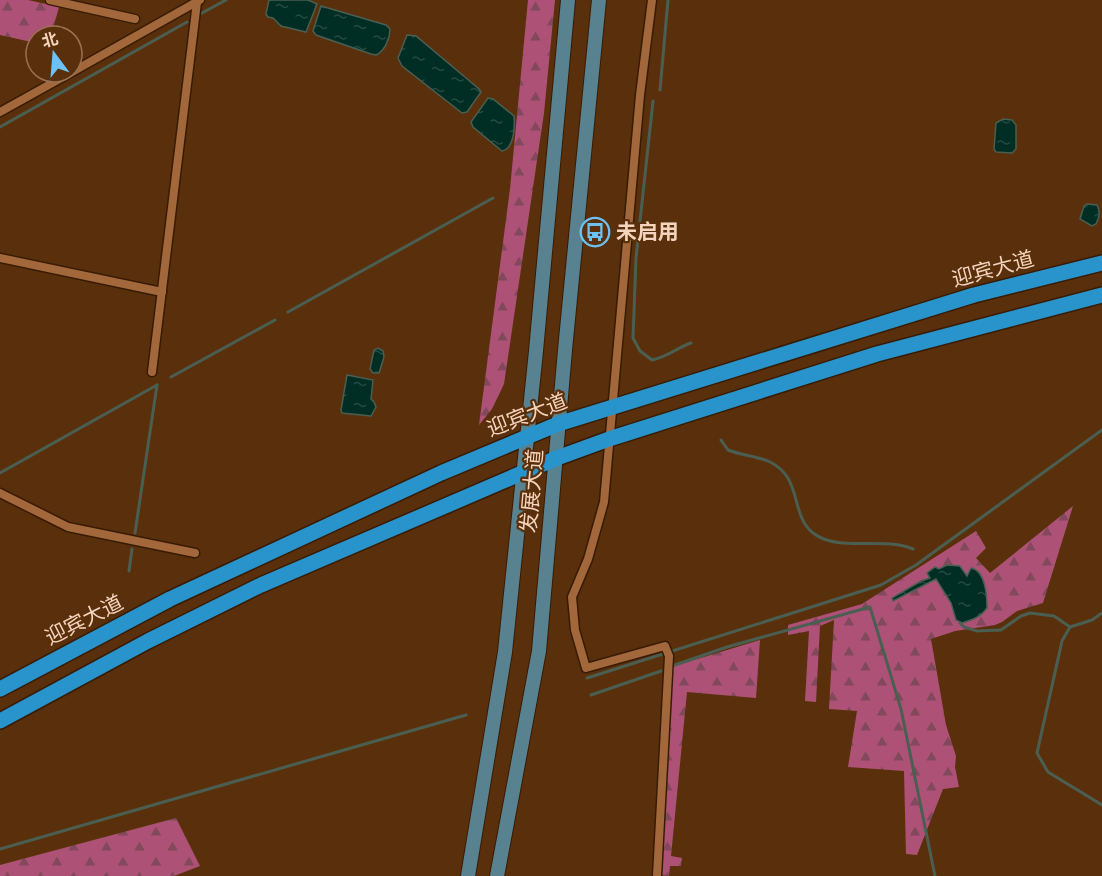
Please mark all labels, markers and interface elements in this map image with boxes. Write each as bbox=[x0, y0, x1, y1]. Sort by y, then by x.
north arrow bbox=[24, 24, 84, 84]
text: 北 bbox=[40, 29, 60, 51]
bus stop icon: 未启用 bbox=[579, 216, 611, 248]
place label: 未启用 bbox=[616, 219, 679, 245]
street label: 迎宾大道 bbox=[949, 246, 1037, 292]
street label: 迎宾大道 bbox=[483, 388, 571, 442]
street label: 发展大道 bbox=[515, 448, 549, 534]
street label: 迎宾大道 bbox=[41, 589, 127, 651]

